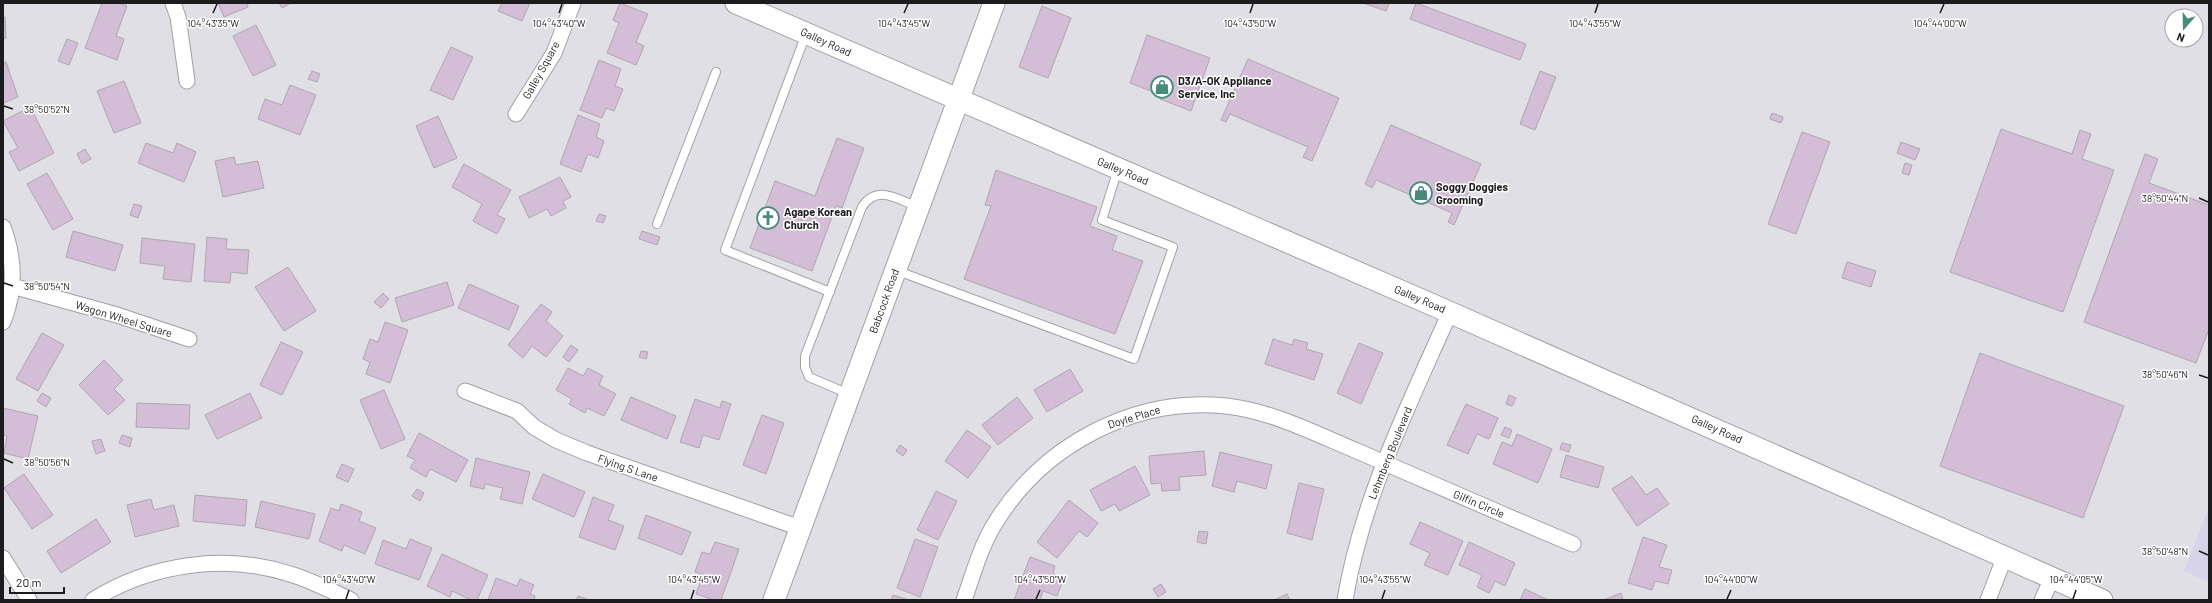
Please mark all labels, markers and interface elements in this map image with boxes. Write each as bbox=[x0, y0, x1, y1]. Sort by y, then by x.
north arrow bbox=[2164, 8, 2204, 48]
text: 104°43'35"W bbox=[187, 17, 239, 29]
text: 104°43'40"W bbox=[533, 17, 586, 29]
text: 104°43'45"W bbox=[878, 17, 930, 29]
text: 104°43'50"W bbox=[1224, 17, 1277, 29]
text: 104°43'55"W bbox=[1569, 17, 1621, 29]
text: 104°44'00"W bbox=[1913, 17, 1967, 29]
street label: Galley Road bbox=[799, 24, 854, 59]
text: N bbox=[2175, 31, 2186, 45]
street label: Galley Square bbox=[519, 38, 562, 101]
shop icon: D3/A-OK Appliance Service, Inc bbox=[1149, 74, 1175, 100]
place label: D3/A-OK Appliance Service, Inc bbox=[1178, 74, 1272, 100]
text: 38°50'52"N bbox=[24, 103, 70, 115]
street label: Galley Road bbox=[1095, 154, 1151, 187]
shop icon: Soggy Doggies Grooming bbox=[1408, 180, 1434, 206]
place label: Soggy Doggies Grooming bbox=[1436, 180, 1509, 206]
text: 38°50'44"N bbox=[2142, 192, 2188, 204]
church icon: Agape Korean Church bbox=[755, 205, 781, 231]
place label: Agape Korean Church bbox=[784, 205, 852, 231]
street label: Babcock Road bbox=[866, 267, 901, 335]
text: 38°50'54"N bbox=[24, 280, 70, 292]
street label: Galley Road bbox=[1392, 282, 1448, 315]
street label: Wagon Wheel Square bbox=[74, 298, 174, 339]
text: 38°50'46"N bbox=[2142, 368, 2188, 380]
street label: Doyle Place bbox=[1106, 402, 1162, 431]
street label: Lehmberg Boulevard bbox=[1365, 405, 1414, 501]
street label: Galley Road bbox=[1690, 411, 1745, 446]
street label: Flying S Lane bbox=[596, 451, 660, 484]
text: 38°50'56"N bbox=[24, 456, 70, 468]
street label: Gilfin Circle bbox=[1452, 487, 1507, 520]
text: 38°50'48"N bbox=[2142, 545, 2188, 557]
scale bar bbox=[10, 569, 64, 595]
text: 104°43'40"W bbox=[323, 573, 376, 585]
text: 104°43'45"W bbox=[668, 573, 720, 585]
text: 104°43'50"W bbox=[1014, 573, 1067, 585]
text: 104°43'55"W bbox=[1359, 573, 1411, 585]
text: 104°44'00"W bbox=[1704, 573, 1758, 585]
text: 104°44'05"W bbox=[2050, 573, 2103, 585]
text: 20 m bbox=[16, 575, 42, 589]

